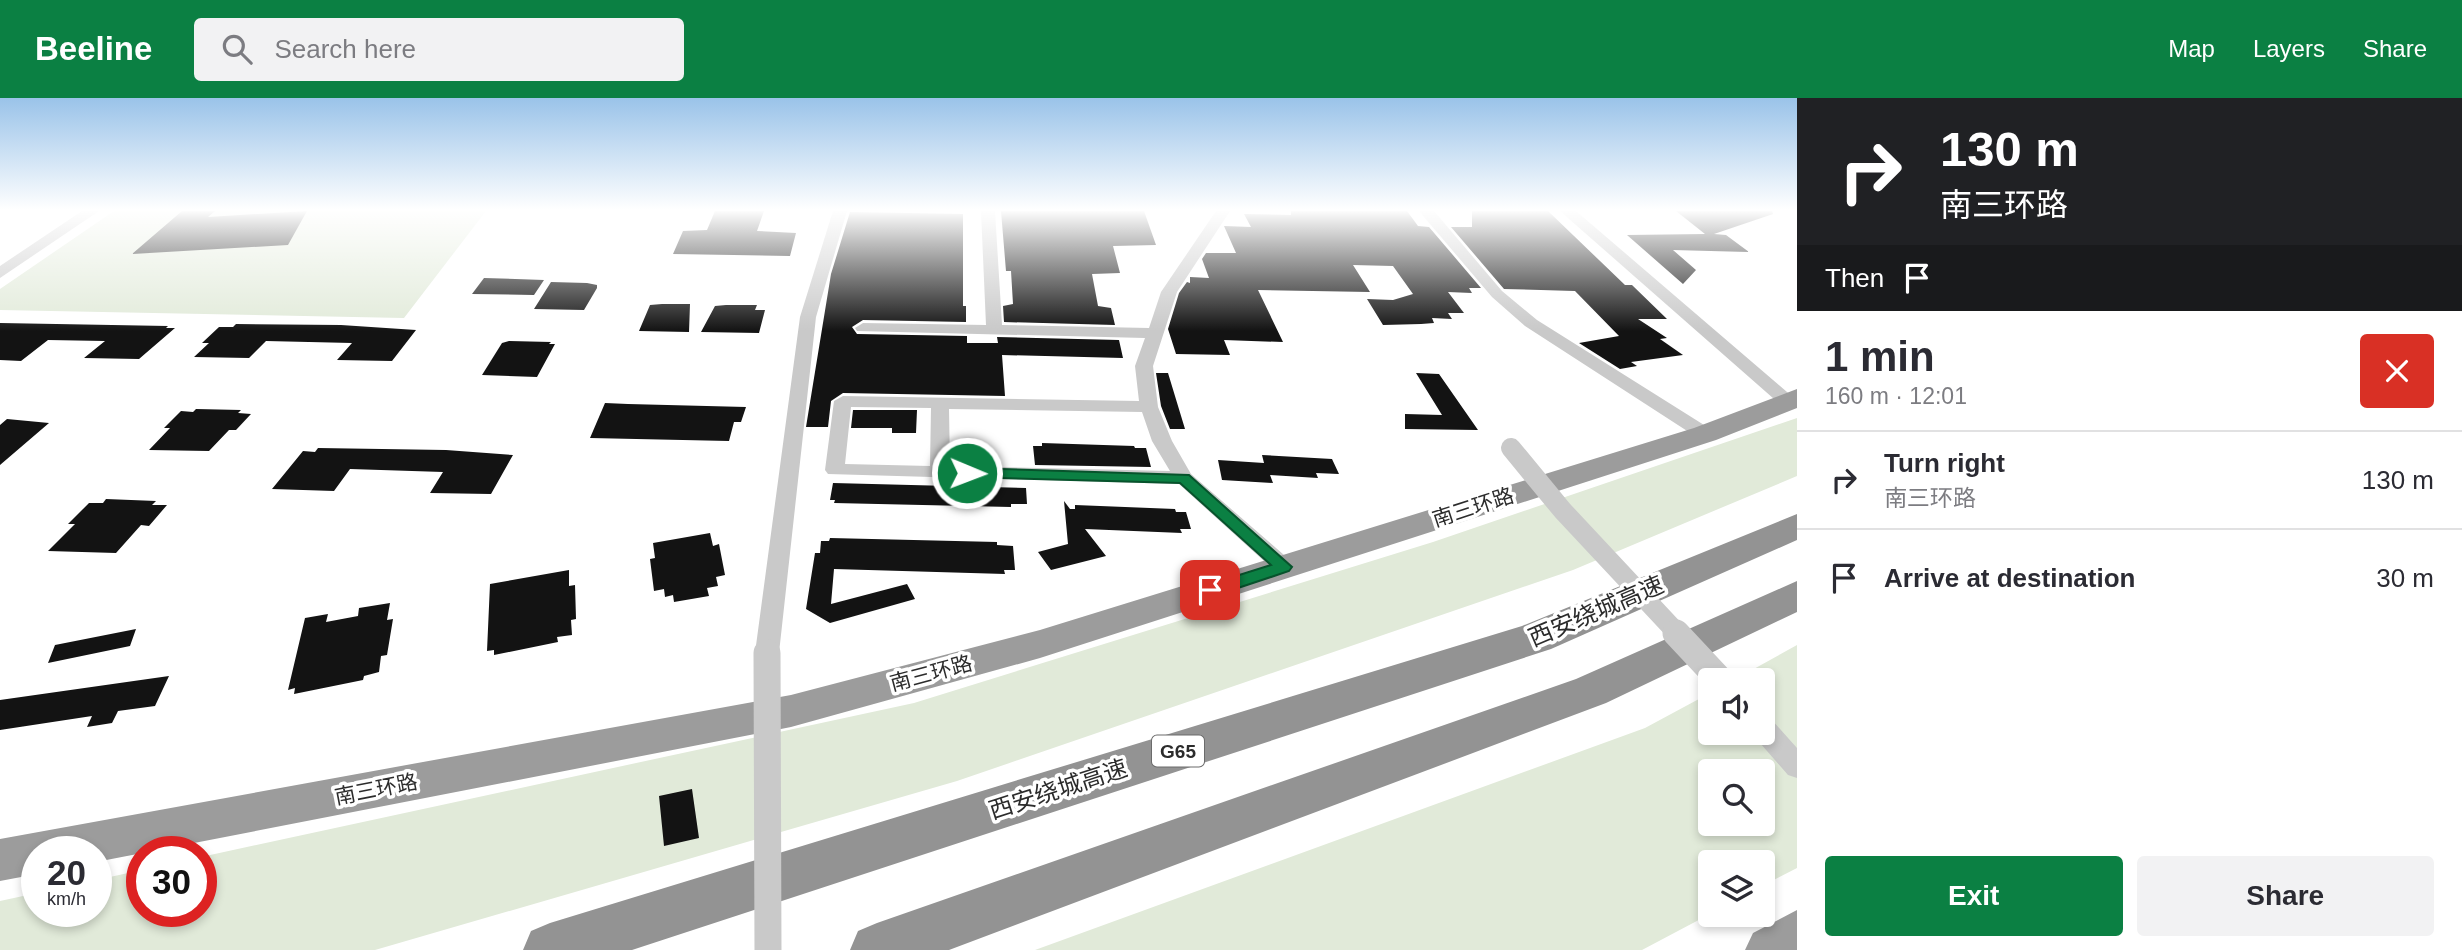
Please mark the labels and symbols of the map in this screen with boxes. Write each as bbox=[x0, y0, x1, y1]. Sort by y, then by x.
position arrow bbox=[930, 436, 1004, 510]
street label: 南三环路 bbox=[1430, 483, 1516, 531]
pin bbox=[1180, 560, 1240, 620]
street label: 西安绕城高速 bbox=[1524, 570, 1668, 652]
street label: 南三环路 bbox=[887, 651, 975, 695]
road number: G65 bbox=[1152, 736, 1204, 766]
street label: 西安绕城高速 bbox=[985, 754, 1131, 824]
street label: 南三环路 bbox=[333, 770, 419, 808]
speed limit sign: 30 bbox=[126, 836, 217, 927]

